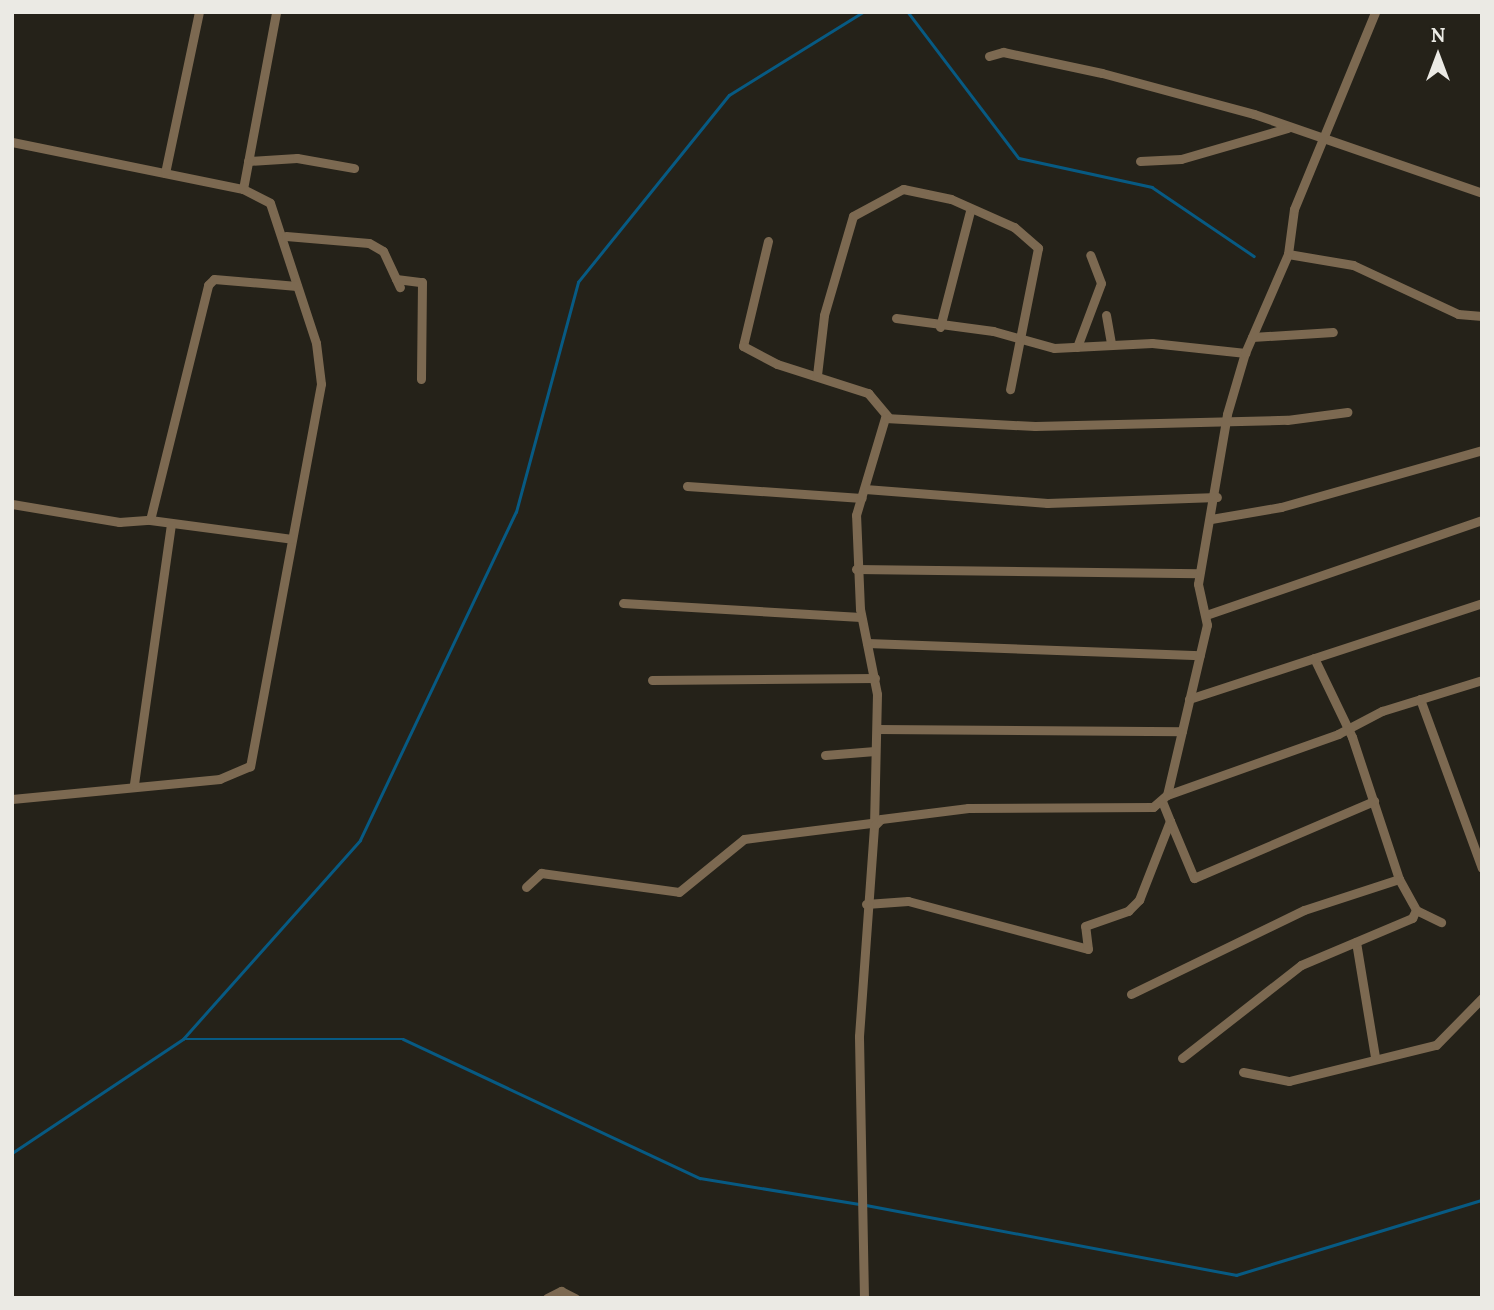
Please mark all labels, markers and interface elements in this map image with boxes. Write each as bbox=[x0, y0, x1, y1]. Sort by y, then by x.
north arrow bbox=[1403, 21, 1473, 91]
text: N bbox=[1431, 23, 1445, 47]

